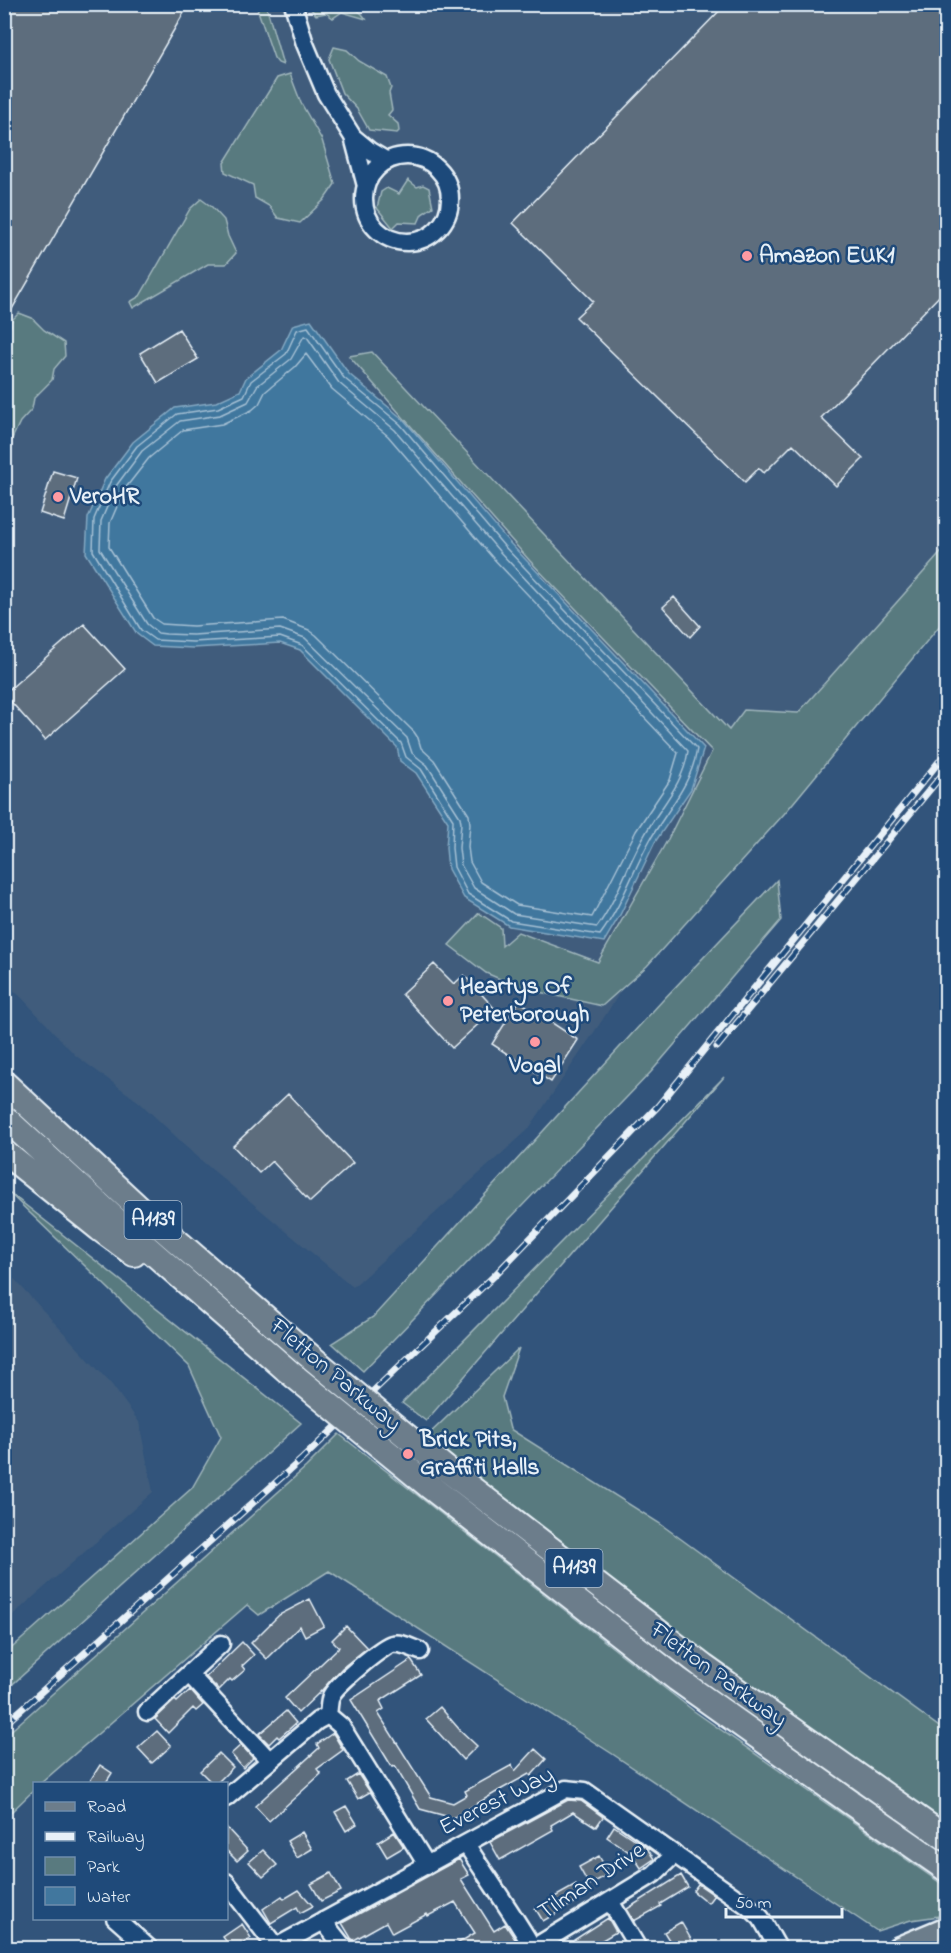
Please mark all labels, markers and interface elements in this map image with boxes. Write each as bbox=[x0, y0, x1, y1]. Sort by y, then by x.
place label: Amazon EUK1 bbox=[759, 239, 895, 274]
marker: Amazon EUK1 bbox=[740, 249, 754, 263]
place label: VeroHR bbox=[69, 480, 140, 515]
marker: VeroHR bbox=[51, 490, 65, 504]
place label: Heartys Of Peterborough bbox=[460, 970, 589, 1034]
marker: Heartys Of Peterborough bbox=[441, 994, 455, 1008]
marker: Vogal bbox=[528, 1035, 542, 1049]
place label: Vogal bbox=[508, 1049, 561, 1085]
road number: A1139 bbox=[124, 1201, 182, 1239]
street label: Fletton Parkway bbox=[260, 1310, 408, 1442]
place label: Brick Pits, Graffiti Halls bbox=[419, 1423, 539, 1486]
marker: Brick Pits, Graffiti Halls bbox=[401, 1447, 415, 1461]
road number: A1139 bbox=[546, 1549, 602, 1587]
street label: Fletton Parkway bbox=[641, 1614, 794, 1739]
street label: Everest Way bbox=[434, 1758, 561, 1847]
legend bbox=[33, 1782, 228, 1920]
text: Road bbox=[87, 1795, 126, 1821]
text: Railway bbox=[87, 1825, 144, 1851]
street label: Tilman Drive bbox=[531, 1834, 653, 1930]
text: Park bbox=[87, 1855, 120, 1881]
scale bar bbox=[726, 1881, 842, 1919]
text: Water bbox=[87, 1885, 131, 1911]
text: 50 m bbox=[735, 1891, 772, 1917]

